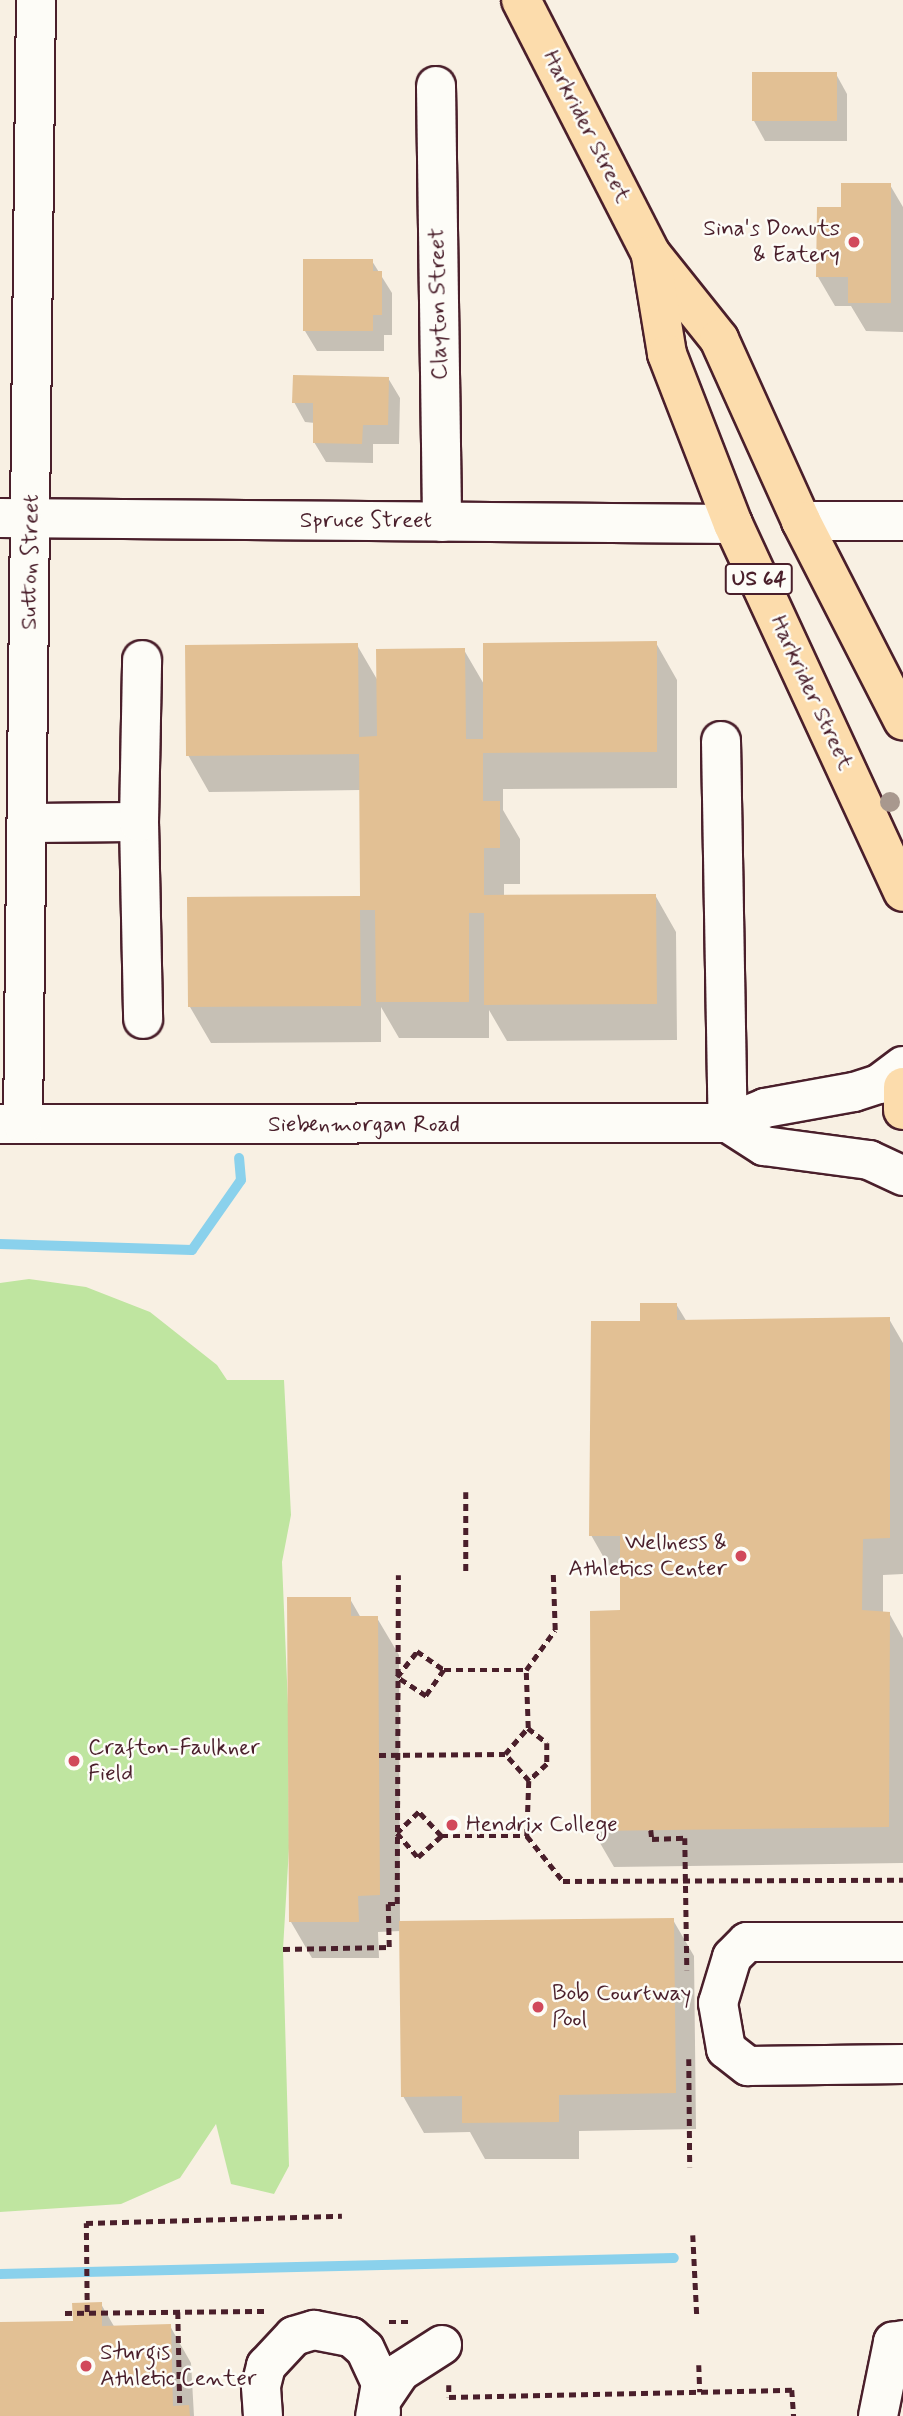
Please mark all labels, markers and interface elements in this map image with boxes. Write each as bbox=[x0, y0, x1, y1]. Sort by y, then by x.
street label: Harkrider Street bbox=[536, 46, 636, 208]
place label: Sina's Donuts & Eatery bbox=[710, 215, 840, 269]
street label: Clayton Street bbox=[424, 228, 454, 380]
marker: Sina's Donuts & Eatery bbox=[846, 234, 862, 250]
street label: Sutton Street bbox=[16, 492, 46, 632]
street label: Spruce Street bbox=[298, 507, 434, 535]
road number: US 64 bbox=[724, 562, 794, 596]
street label: Harkrider Street bbox=[763, 611, 859, 775]
street label: Siebenmorgan Road bbox=[269, 1111, 459, 1139]
place label: Wellness & Athletics Center bbox=[564, 1529, 727, 1583]
marker: Wellness & Athletics Center bbox=[733, 1548, 749, 1564]
place label: Crafton-Faulkner Field bbox=[88, 1734, 260, 1788]
marker: Crafton-Faulkner Field bbox=[66, 1753, 82, 1769]
place label: Hendrix College bbox=[466, 1811, 617, 1839]
marker: Hendrix College bbox=[444, 1817, 460, 1833]
place label: Bob Courtway Pool bbox=[552, 1980, 692, 2034]
marker: Bob Courtway Pool bbox=[530, 1999, 546, 2015]
place label: Sturgis Athletic Center bbox=[100, 2339, 252, 2393]
marker: Sturgis Athletic Center bbox=[78, 2358, 94, 2374]

